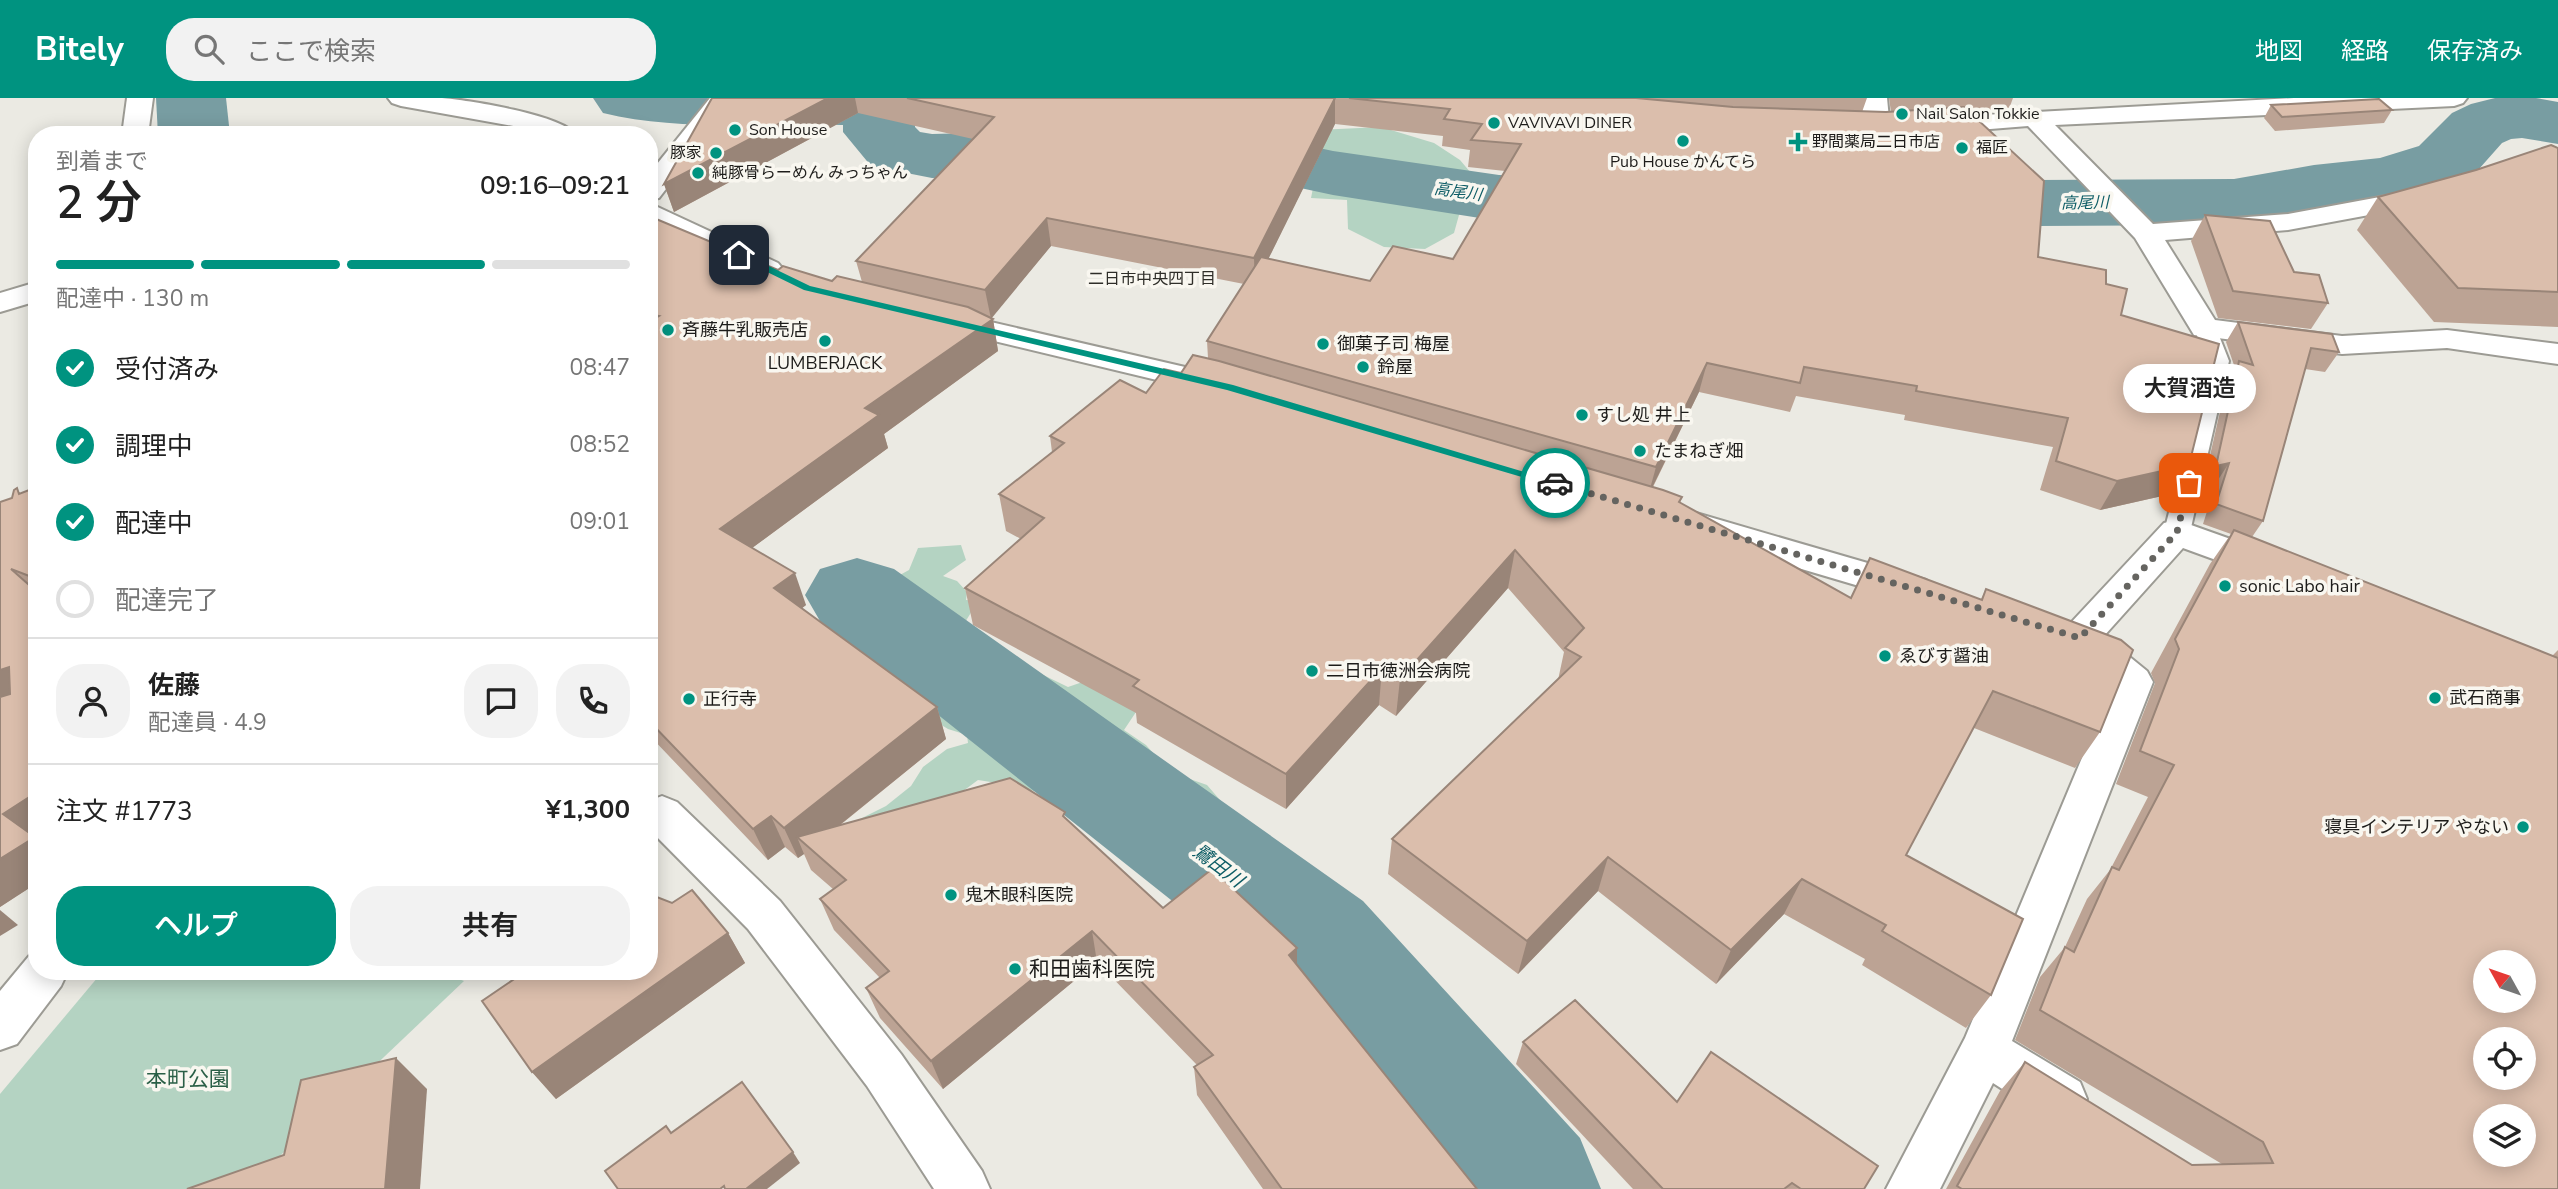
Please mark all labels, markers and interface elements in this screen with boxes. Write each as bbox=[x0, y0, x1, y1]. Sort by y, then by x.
search box bbox=[166, 18, 656, 81]
text: Bitely bbox=[35, 27, 124, 72]
icon: search bbox=[190, 30, 228, 68]
text: ここで検索 bbox=[246, 34, 376, 69]
text: 地図 bbox=[2255, 35, 2303, 67]
text: 経路 bbox=[2341, 35, 2389, 67]
text: 保存済み bbox=[2427, 35, 2523, 67]
place label: Nail Salon Tokkie bbox=[1916, 103, 2039, 125]
marker: Nail Salon Tokkie bbox=[1894, 106, 1910, 122]
place label: VAVIVAVI DINER bbox=[1507, 112, 1632, 134]
marker: VAVIVAVI DINER bbox=[1486, 115, 1502, 131]
place label: Son House bbox=[749, 119, 827, 141]
marker: Son House bbox=[727, 122, 743, 138]
place label: 野間薬局二日市店 bbox=[1812, 131, 1940, 153]
marker: Pub House かんてら bbox=[1675, 133, 1691, 149]
marker: 野間薬局二日市店 bbox=[1790, 134, 1806, 150]
place label: 福匠 bbox=[1976, 137, 2008, 159]
marker: 福匠 bbox=[1954, 140, 1970, 156]
place label: 豚家 bbox=[670, 142, 702, 164]
marker: 豚家 bbox=[708, 145, 724, 161]
text: 到着まで bbox=[56, 146, 148, 177]
place label: Pub House かんてら bbox=[1610, 151, 1756, 173]
place label: 純豚骨らーめん みっちゃん bbox=[712, 162, 908, 184]
marker: 純豚骨らーめん みっちゃん bbox=[690, 165, 706, 181]
text: 09:16–09:21 bbox=[480, 168, 630, 203]
text: 2 分 bbox=[56, 171, 142, 234]
water label: 高尾川 bbox=[1433, 178, 1485, 207]
water label: 高尾川 bbox=[2061, 192, 2111, 214]
pin bbox=[709, 225, 769, 285]
icon: home bbox=[720, 236, 758, 274]
district label: 二日市中央四丁目 bbox=[1088, 268, 1216, 290]
text: 配達中 · 130 m bbox=[56, 283, 209, 314]
place label: 斉藤牛乳販売店 bbox=[682, 318, 808, 342]
marker: 斉藤牛乳販売店 bbox=[660, 322, 676, 338]
place label: 御菓子司 梅屋 bbox=[1337, 332, 1450, 356]
marker: LUMBERJACK bbox=[817, 333, 833, 349]
marker: 御菓子司 梅屋 bbox=[1315, 336, 1331, 352]
icon: check bbox=[56, 349, 94, 387]
place label: LUMBERJACK bbox=[768, 351, 883, 375]
text: 受付済み bbox=[115, 352, 219, 387]
text: 08:47 bbox=[570, 352, 630, 383]
place label: 鈴屋 bbox=[1377, 355, 1413, 379]
marker: 鈴屋 bbox=[1355, 359, 1371, 375]
callout: 大賀酒造 bbox=[2122, 364, 2256, 413]
text: 大賀酒造 bbox=[2144, 373, 2236, 404]
place label: すし処 井上 bbox=[1596, 403, 1691, 427]
marker: すし処 井上 bbox=[1574, 407, 1590, 423]
icon: check bbox=[56, 426, 94, 464]
text: 調理中 bbox=[115, 429, 193, 464]
text: 08:52 bbox=[570, 429, 630, 460]
place label: たまねぎ畑 bbox=[1654, 439, 1743, 463]
marker: たまねぎ畑 bbox=[1632, 443, 1648, 459]
courier bbox=[1520, 448, 1590, 518]
pin bbox=[2159, 453, 2219, 513]
icon: car bbox=[1536, 464, 1574, 502]
icon: bag bbox=[2170, 464, 2208, 502]
icon: check bbox=[56, 503, 94, 541]
text: 配達中 bbox=[115, 506, 193, 541]
text: 09:01 bbox=[570, 506, 630, 537]
place label: sonic Labo hair bbox=[2239, 574, 2360, 598]
marker: sonic Labo hair bbox=[2217, 578, 2233, 594]
text: 配達完了 bbox=[115, 583, 219, 618]
place label: ゑびす醤油 bbox=[1899, 644, 1989, 668]
marker: ゑびす醤油 bbox=[1877, 648, 1893, 664]
place label: 二日市徳洲会病院 bbox=[1326, 659, 1470, 683]
marker: 二日市徳洲会病院 bbox=[1304, 663, 1320, 679]
button: person bbox=[56, 664, 130, 738]
button: chat bbox=[464, 664, 538, 738]
button: phone bbox=[556, 664, 630, 738]
text: 佐藤 bbox=[148, 668, 200, 703]
place label: 武石商事 bbox=[2449, 686, 2521, 710]
place label: 正行寺 bbox=[703, 687, 757, 711]
marker: 武石商事 bbox=[2427, 690, 2443, 706]
marker: 正行寺 bbox=[681, 691, 697, 707]
text: 配達員 · 4.9 bbox=[148, 707, 267, 738]
text: ¥1,300 bbox=[546, 792, 630, 827]
text: 注文 #1773 bbox=[56, 794, 193, 829]
place label: 寝具インテリア やない bbox=[2324, 815, 2509, 839]
marker: 寝具インテリア やない bbox=[2515, 819, 2531, 835]
water label: 鷺田川 bbox=[1187, 838, 1250, 895]
place label: 鬼木眼科医院 bbox=[965, 883, 1073, 907]
button: ヘルプ bbox=[56, 886, 336, 966]
button: 共有 bbox=[350, 886, 630, 966]
marker: 鬼木眼科医院 bbox=[943, 887, 959, 903]
north arrow bbox=[2473, 950, 2536, 1013]
map controls bbox=[2473, 950, 2536, 1167]
place label: 和田歯科医院 bbox=[1029, 955, 1155, 983]
marker: 和田歯科医院 bbox=[1007, 961, 1023, 977]
button: locate bbox=[2473, 1027, 2536, 1090]
park label: 本町公園 bbox=[146, 1065, 230, 1093]
button: layers bbox=[2473, 1104, 2536, 1167]

